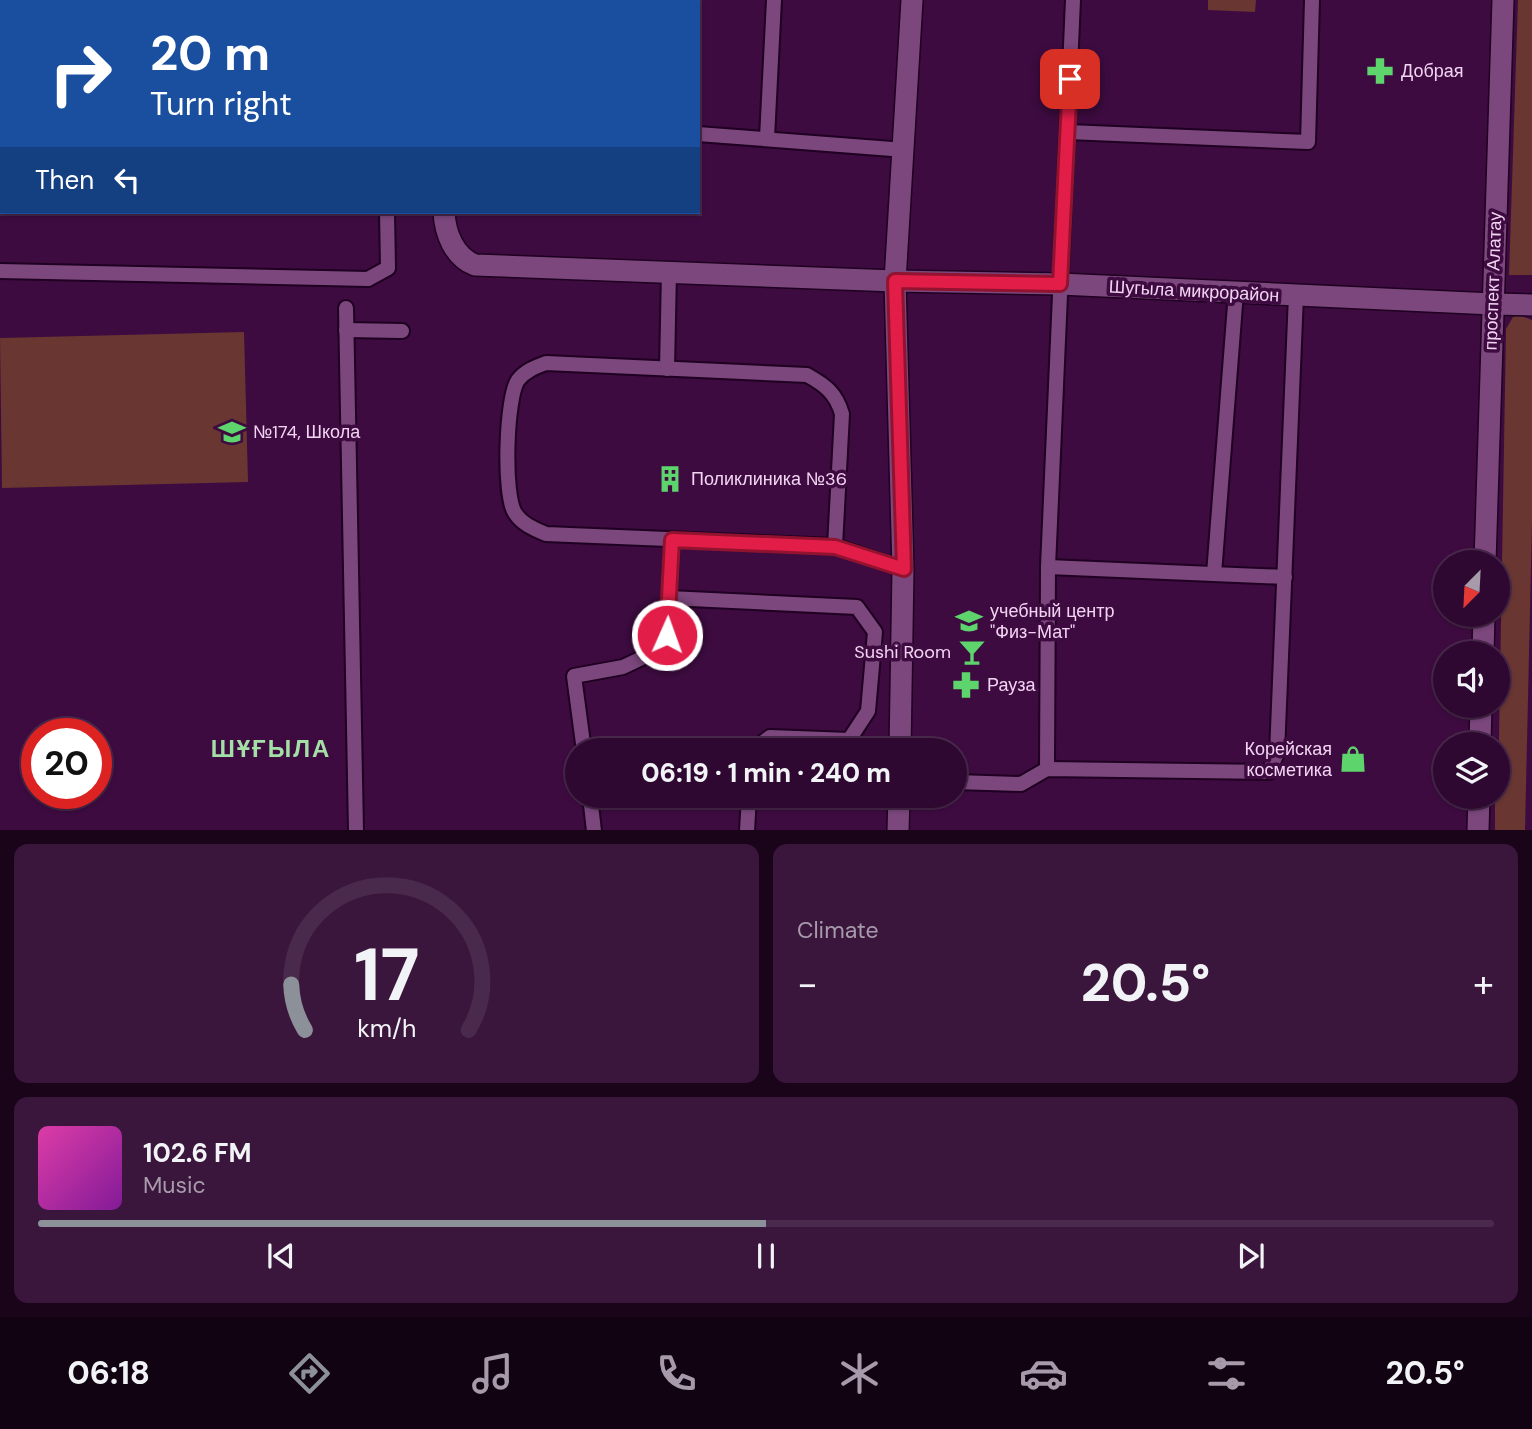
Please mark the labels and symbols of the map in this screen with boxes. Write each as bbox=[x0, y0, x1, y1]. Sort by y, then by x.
pin bbox=[1040, 49, 1100, 109]
pharmacy icon: Добрая bbox=[1365, 56, 1395, 86]
place label: Добрая bbox=[1401, 59, 1463, 83]
street label: проспект Алатау bbox=[1479, 211, 1507, 351]
street label: Шугыла микрорайон bbox=[1108, 275, 1280, 307]
school or university icon: №174, Школа bbox=[217, 417, 247, 447]
place label: №174, Школа bbox=[253, 420, 361, 444]
building icon: Поликлиника №36 bbox=[655, 464, 685, 494]
place label: Поликлиника №36 bbox=[691, 467, 847, 491]
north arrow bbox=[1433, 550, 1510, 626]
position arrow bbox=[630, 598, 704, 672]
place label: учебный центр "Физ-Мат" bbox=[990, 599, 1115, 644]
school or university icon: учебный центр "Физ-Мат" bbox=[954, 606, 984, 636]
bar icon: Sushi Room bbox=[957, 637, 987, 667]
place label: Sushi Room bbox=[854, 640, 951, 664]
pharmacy icon: Рауза bbox=[951, 670, 981, 700]
place label: Рауза bbox=[987, 673, 1036, 697]
speed limit sign: 20 bbox=[21, 718, 112, 809]
district label: ШҰҒЫЛА bbox=[211, 733, 331, 764]
place label: Корейская косметика bbox=[1244, 737, 1333, 782]
shop icon: Корейская косметика bbox=[1338, 744, 1368, 774]

